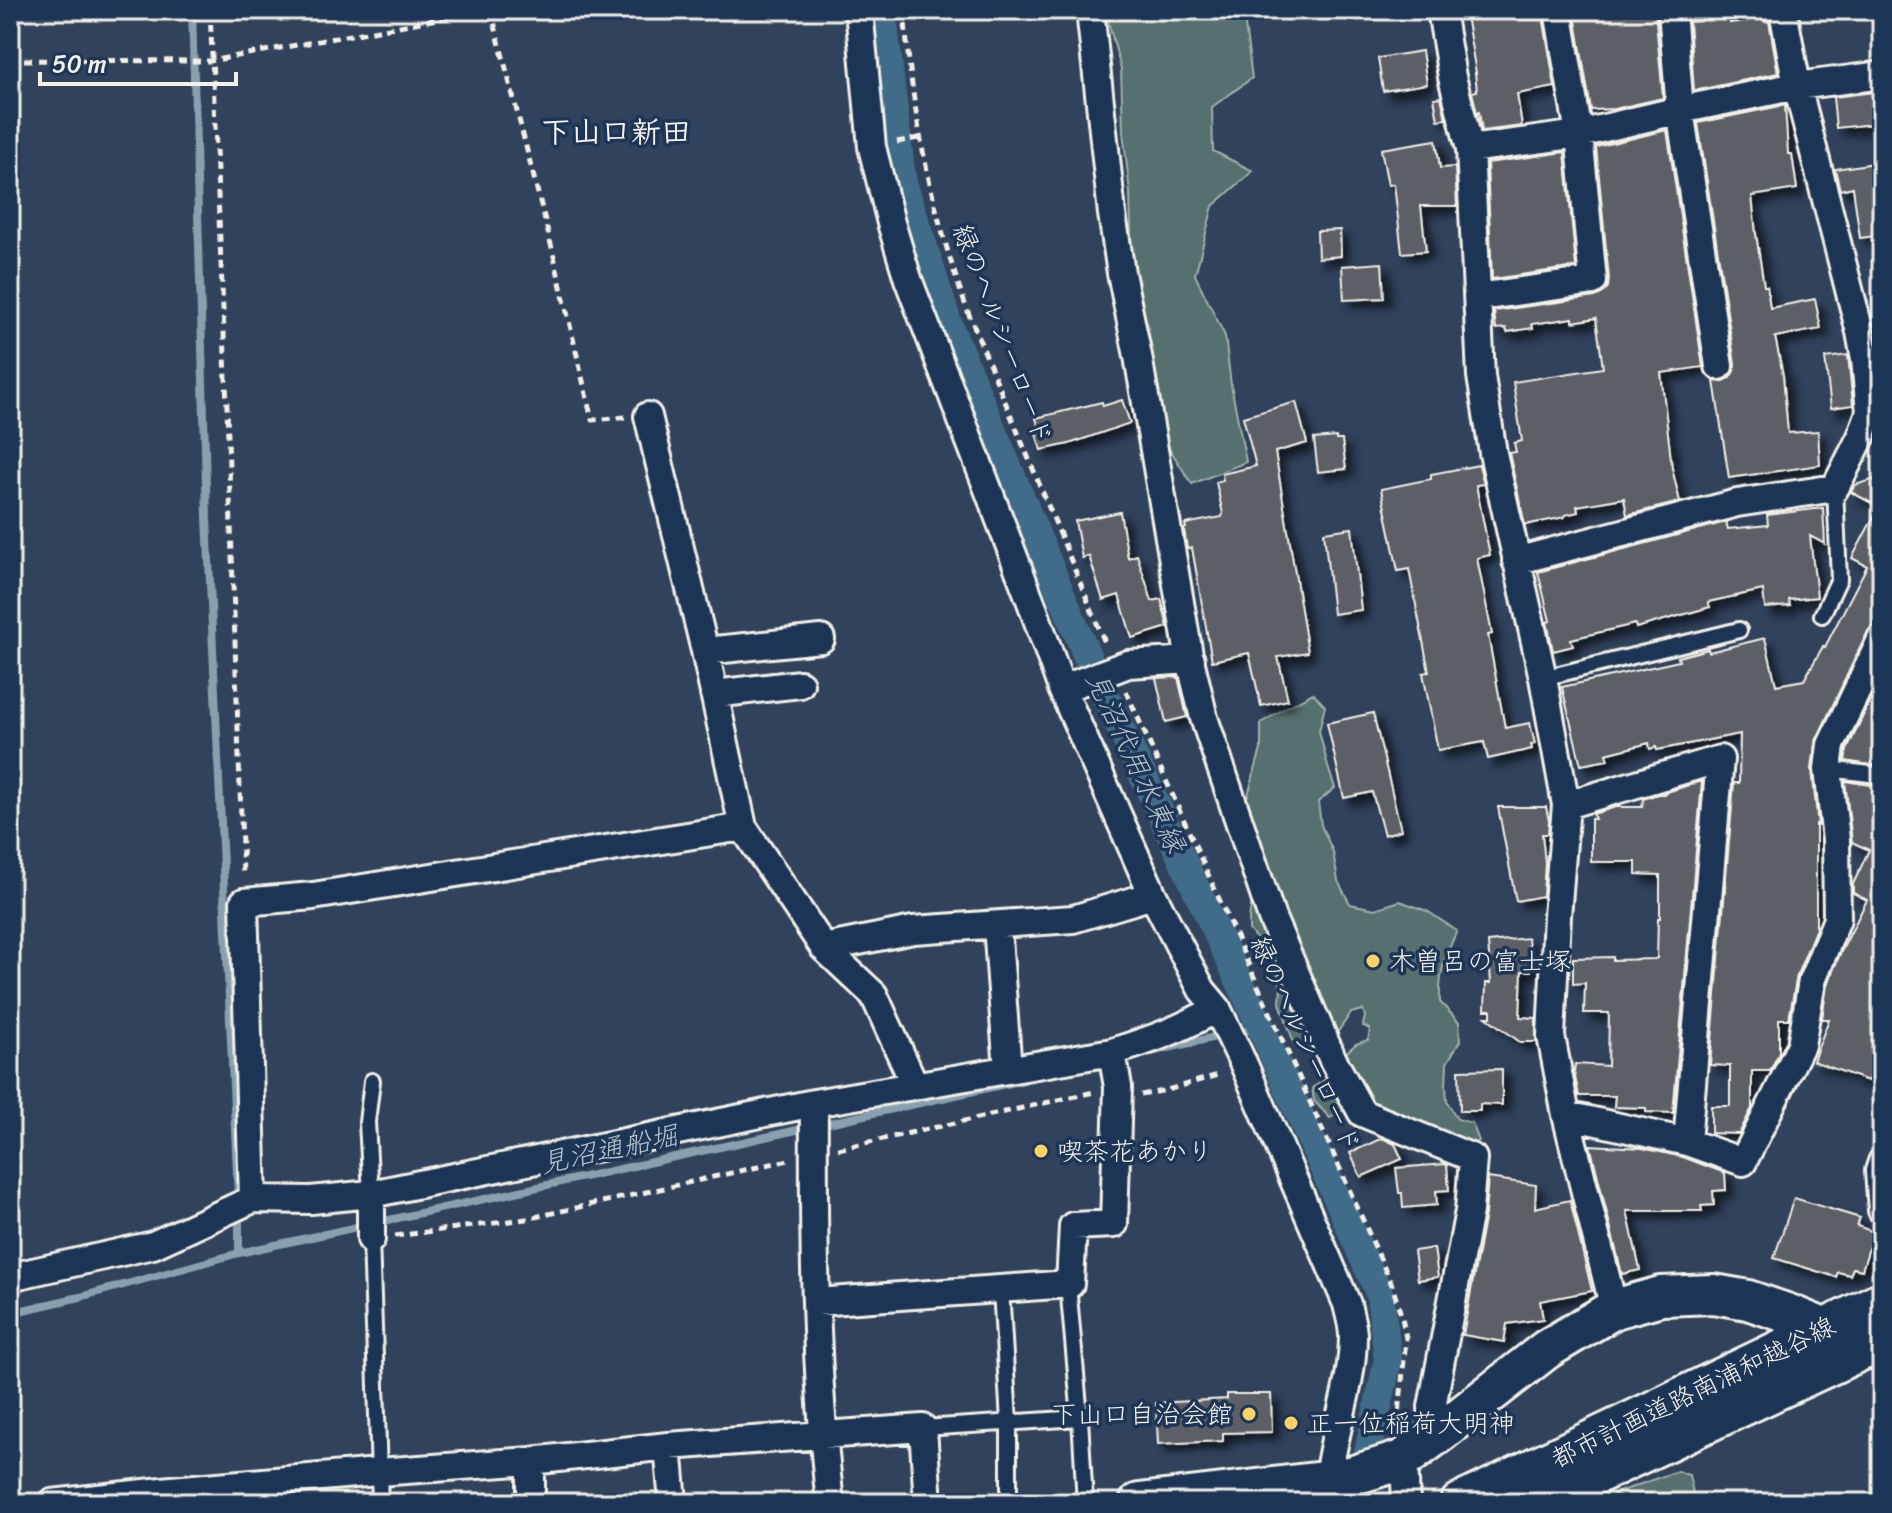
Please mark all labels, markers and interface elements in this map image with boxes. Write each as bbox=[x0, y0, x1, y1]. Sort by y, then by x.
scale bar bbox=[40, 36, 236, 86]
text: 50 m bbox=[52, 43, 107, 85]
district label: 下山口新田 bbox=[541, 105, 691, 159]
street label: 緑のヘルシーロード bbox=[940, 217, 1066, 451]
water label: 見沼代用水東縁 bbox=[1072, 663, 1200, 863]
street label: 緑のヘルシーロード bbox=[1238, 928, 1374, 1160]
place label: 木曽呂の富士塚 bbox=[1389, 938, 1571, 984]
marker: 木曽呂の富士塚 bbox=[1364, 952, 1382, 970]
water label: 見沼通船堀 bbox=[535, 1110, 685, 1188]
place label: 喫茶花あかり bbox=[1057, 1128, 1213, 1174]
marker: 喫茶花あかり bbox=[1032, 1142, 1050, 1160]
street label: 都市計画道路南浦和越谷線 bbox=[1543, 1303, 1843, 1481]
place label: 下山口自治会館 bbox=[1051, 1391, 1233, 1437]
place label: 正一位稲荷大明神 bbox=[1307, 1400, 1515, 1446]
marker: 下山口自治会館 bbox=[1240, 1405, 1258, 1423]
marker: 正一位稲荷大明神 bbox=[1282, 1414, 1300, 1432]

